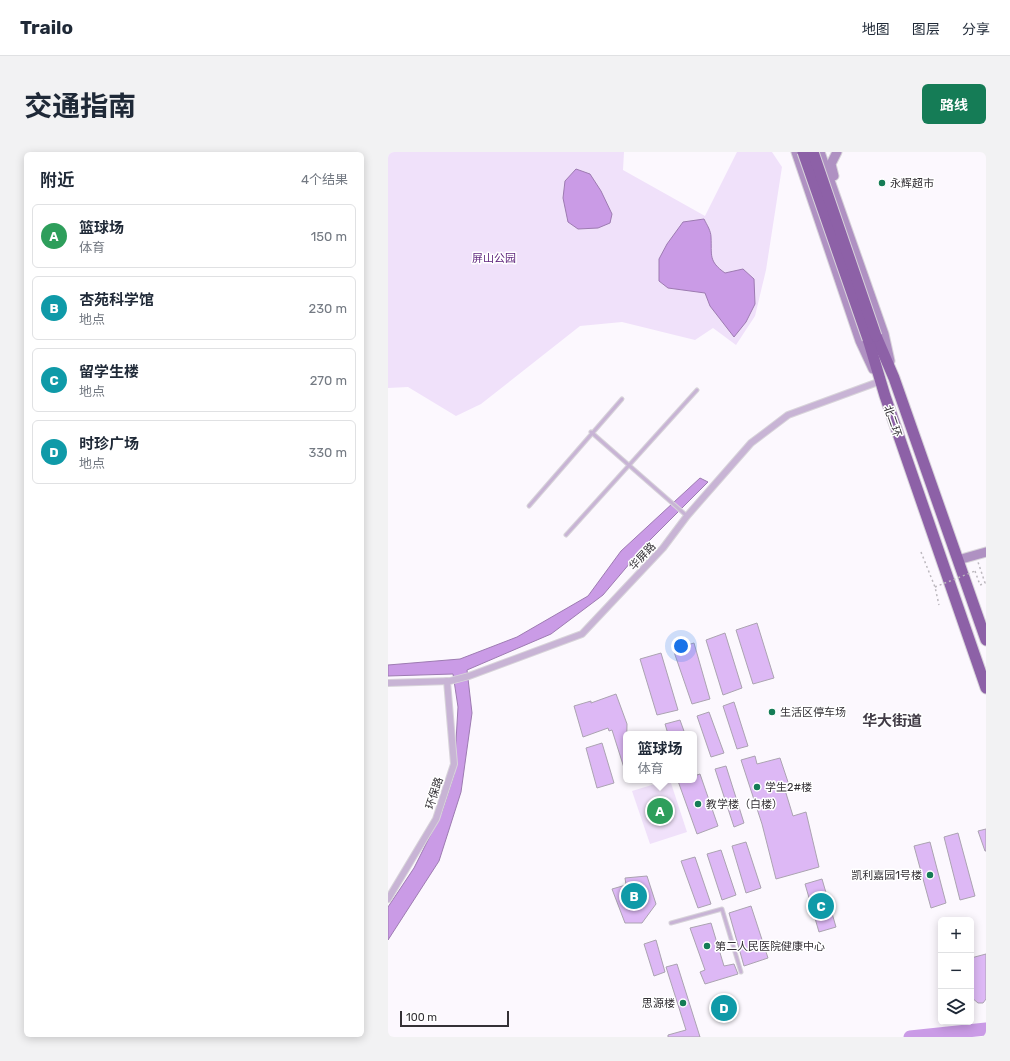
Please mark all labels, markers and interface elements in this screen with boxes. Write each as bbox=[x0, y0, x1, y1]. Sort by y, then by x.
text: Trailo bbox=[20, 16, 73, 39]
text: 地图 bbox=[862, 21, 890, 38]
text: 图层 bbox=[912, 21, 940, 38]
text: 分享 bbox=[962, 21, 990, 38]
button: 路线 bbox=[922, 84, 986, 124]
text: 交通指南 bbox=[24, 90, 136, 123]
text: 附近 bbox=[40, 170, 74, 190]
text: 4个结果 bbox=[301, 172, 348, 187]
place label: 永辉超市 bbox=[890, 177, 934, 190]
marker: 永辉超市 bbox=[877, 178, 887, 188]
text: 篮球场 bbox=[79, 219, 124, 237]
text: A bbox=[49, 229, 59, 244]
text: 150 m bbox=[311, 229, 347, 244]
text: 体育 bbox=[79, 240, 105, 255]
park label: 屏山公园 bbox=[472, 252, 516, 265]
text: 杏苑科学馆 bbox=[79, 291, 154, 309]
text: B bbox=[49, 301, 59, 316]
text: 230 m bbox=[309, 301, 347, 316]
text: 地点 bbox=[79, 312, 105, 327]
text: 留学生楼 bbox=[79, 363, 139, 381]
text: C bbox=[49, 373, 59, 388]
text: 270 m bbox=[310, 373, 347, 388]
text: 地点 bbox=[79, 384, 105, 399]
street label: 北二环 bbox=[881, 403, 904, 439]
text: 时珍广场 bbox=[79, 435, 139, 453]
text: D bbox=[49, 445, 59, 460]
text: 330 m bbox=[308, 445, 347, 460]
text: 地点 bbox=[79, 456, 105, 471]
street label: 华屏路 bbox=[626, 540, 658, 573]
your location bbox=[671, 636, 691, 656]
place label: 生活区停车场 bbox=[780, 706, 846, 719]
marker: 生活区停车场 bbox=[767, 707, 777, 717]
district label: 华大街道 bbox=[862, 712, 922, 730]
popup bbox=[623, 731, 697, 783]
text: 篮球场 bbox=[637, 740, 683, 758]
text: 体育 bbox=[637, 761, 664, 776]
street label: 环保路 bbox=[423, 775, 446, 811]
place label: 学生2#楼 bbox=[765, 781, 812, 794]
marker: 学生2#楼 bbox=[752, 782, 762, 792]
pin: A bbox=[647, 796, 673, 826]
place label: 教学楼（白楼） bbox=[706, 798, 783, 811]
marker: 教学楼（白楼） bbox=[693, 799, 703, 809]
place label: 凯利嘉园1号楼 bbox=[851, 869, 922, 882]
marker: 凯利嘉园1号楼 bbox=[925, 870, 935, 880]
pin: B bbox=[621, 881, 647, 911]
pin: C bbox=[808, 891, 834, 921]
map controls bbox=[938, 917, 974, 1025]
button: + bbox=[938, 917, 974, 953]
place label: 第二人民医院健康中心 bbox=[715, 940, 825, 953]
marker: 第二人民医院健康中心 bbox=[702, 941, 712, 951]
button: − bbox=[938, 953, 974, 989]
button: layers bbox=[938, 989, 974, 1025]
pin: D bbox=[711, 993, 737, 1023]
place label: 思源楼 bbox=[642, 997, 675, 1010]
marker: 思源楼 bbox=[678, 998, 688, 1008]
scale bar bbox=[400, 1009, 509, 1028]
text: 100 m bbox=[406, 1011, 437, 1024]

